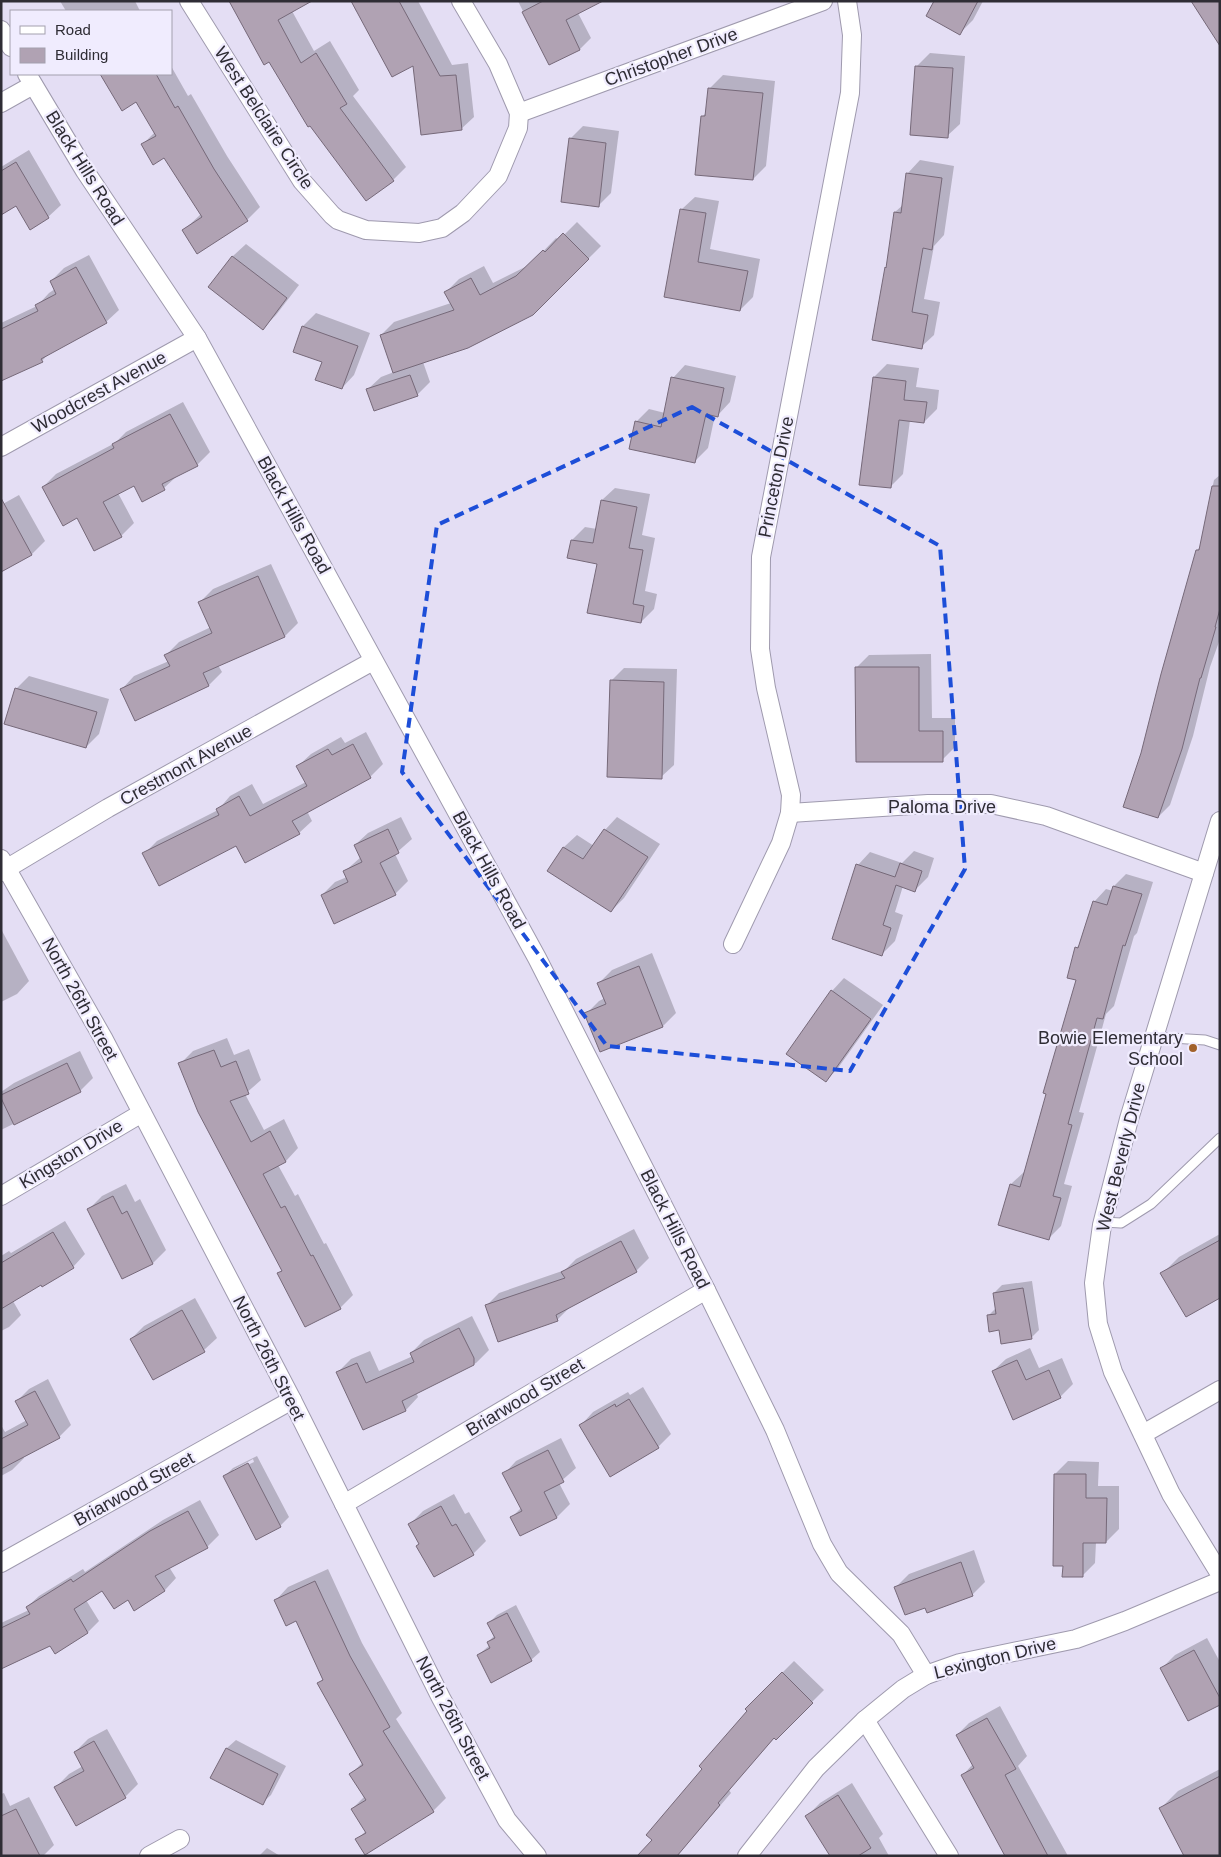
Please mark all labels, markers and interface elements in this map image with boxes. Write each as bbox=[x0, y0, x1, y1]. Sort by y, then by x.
legend bbox=[10, 10, 172, 75]
text: Road bbox=[55, 21, 91, 38]
street label: Christopher Drive bbox=[602, 24, 740, 90]
street label: West Belclaire Circle bbox=[210, 43, 318, 193]
text: Building bbox=[55, 46, 108, 63]
street label: Black Hills Road bbox=[42, 107, 128, 229]
street label: Woodcrest Avenue bbox=[28, 347, 170, 437]
street label: Princeton Drive bbox=[754, 415, 798, 539]
street label: Black Hills Road bbox=[253, 453, 335, 577]
street label: Crestmont Avenue bbox=[117, 720, 255, 810]
street label: Paloma Drive bbox=[888, 797, 996, 817]
street label: Black Hills Road bbox=[448, 808, 530, 932]
street label: North 26th Street bbox=[38, 934, 122, 1064]
place label: Bowie Elementary School bbox=[1038, 1028, 1183, 1069]
marker: Bowie Elementary School bbox=[1187, 1042, 1199, 1054]
street label: West Beverly Drive bbox=[1093, 1080, 1149, 1234]
street label: Kingston Drive bbox=[16, 1115, 126, 1193]
street label: Black Hills Road bbox=[636, 1166, 714, 1292]
street label: North 26th Street bbox=[229, 1292, 309, 1424]
street label: Briarwood Street bbox=[462, 1354, 588, 1440]
street label: Briarwood Street bbox=[71, 1448, 197, 1530]
street label: Lexington Drive bbox=[932, 1633, 1058, 1683]
street label: North 26th Street bbox=[412, 1653, 494, 1783]

